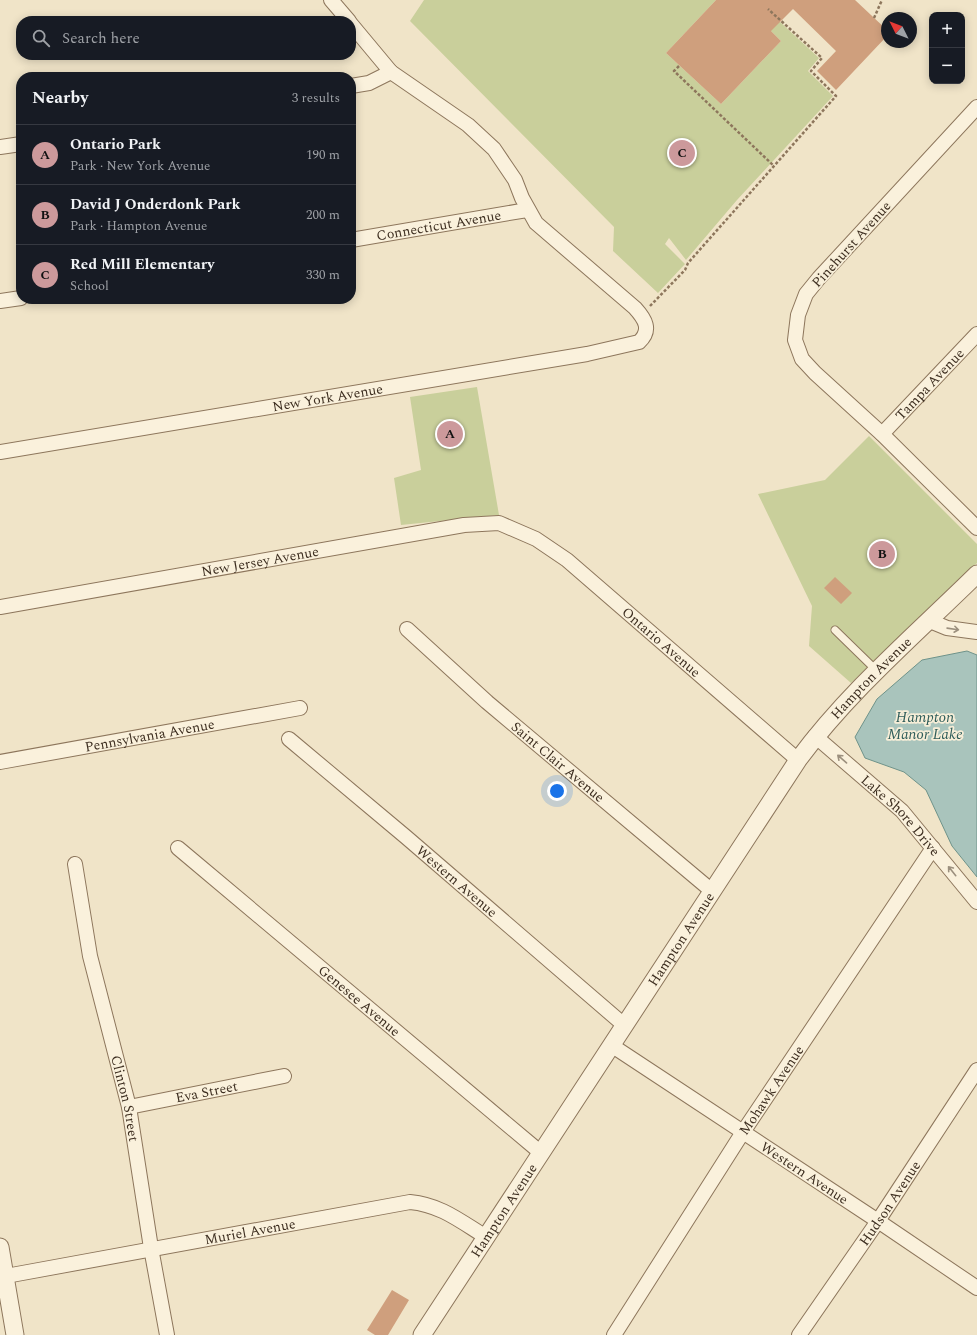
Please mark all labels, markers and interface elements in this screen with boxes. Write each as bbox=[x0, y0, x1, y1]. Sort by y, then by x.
north arrow bbox=[881, 12, 917, 48]
map controls bbox=[929, 12, 965, 84]
button: + bbox=[929, 12, 965, 48]
search box bbox=[16, 16, 356, 60]
icon: search bbox=[30, 27, 52, 49]
text: Search here bbox=[62, 27, 140, 50]
button: − bbox=[929, 48, 965, 84]
text: Nearby bbox=[32, 85, 88, 111]
text: 3 results bbox=[292, 88, 340, 108]
text: Ontario Park bbox=[70, 133, 161, 156]
pin: C bbox=[669, 138, 695, 168]
text: A bbox=[40, 145, 50, 165]
text: 190 m bbox=[306, 145, 340, 165]
text: Park · New York Avenue bbox=[70, 156, 210, 176]
text: David J Onderdonk Park bbox=[70, 193, 241, 216]
street label: Pinehurst Avenue bbox=[807, 196, 896, 292]
text: B bbox=[40, 205, 50, 225]
text: 200 m bbox=[306, 205, 340, 225]
street label: Connecticut Avenue bbox=[375, 205, 503, 246]
text: Park · Hampton Avenue bbox=[70, 216, 207, 236]
text: Red Mill Elementary bbox=[70, 253, 214, 276]
text: C bbox=[40, 265, 50, 285]
text: 330 m bbox=[306, 265, 340, 285]
text: School bbox=[70, 276, 109, 296]
street label: Tampa Avenue bbox=[890, 343, 969, 425]
street label: New York Avenue bbox=[271, 378, 385, 417]
pin: A bbox=[437, 419, 463, 449]
pin: B bbox=[869, 539, 895, 569]
street label: New Jersey Avenue bbox=[200, 541, 321, 582]
street label: Ontario Avenue bbox=[617, 602, 705, 683]
one-way arrow bbox=[946, 625, 959, 633]
street label: Hampton Avenue bbox=[826, 632, 917, 724]
water label: Hampton Manor Lake bbox=[887, 706, 963, 746]
street label: Pennsylvania Avenue bbox=[83, 714, 216, 758]
street label: Saint Clair Avenue bbox=[506, 717, 609, 808]
one-way arrow bbox=[836, 755, 847, 764]
street label: Lake Shore Drive bbox=[856, 770, 945, 861]
your location bbox=[547, 781, 567, 801]
street label: Western Avenue bbox=[411, 840, 502, 923]
one-way arrow bbox=[948, 866, 957, 877]
street label: Hampton Avenue bbox=[643, 888, 720, 991]
street label: Genesee Avenue bbox=[313, 960, 405, 1042]
street label: Mohawk Avenue bbox=[734, 1041, 809, 1139]
street label: Clinton Street bbox=[105, 1053, 144, 1143]
street label: Eva Street bbox=[174, 1076, 240, 1108]
street label: Western Avenue bbox=[756, 1136, 853, 1210]
street label: Hudson Avenue bbox=[854, 1156, 926, 1250]
street label: Hampton Avenue bbox=[465, 1159, 543, 1262]
street label: Muriel Avenue bbox=[203, 1213, 297, 1250]

